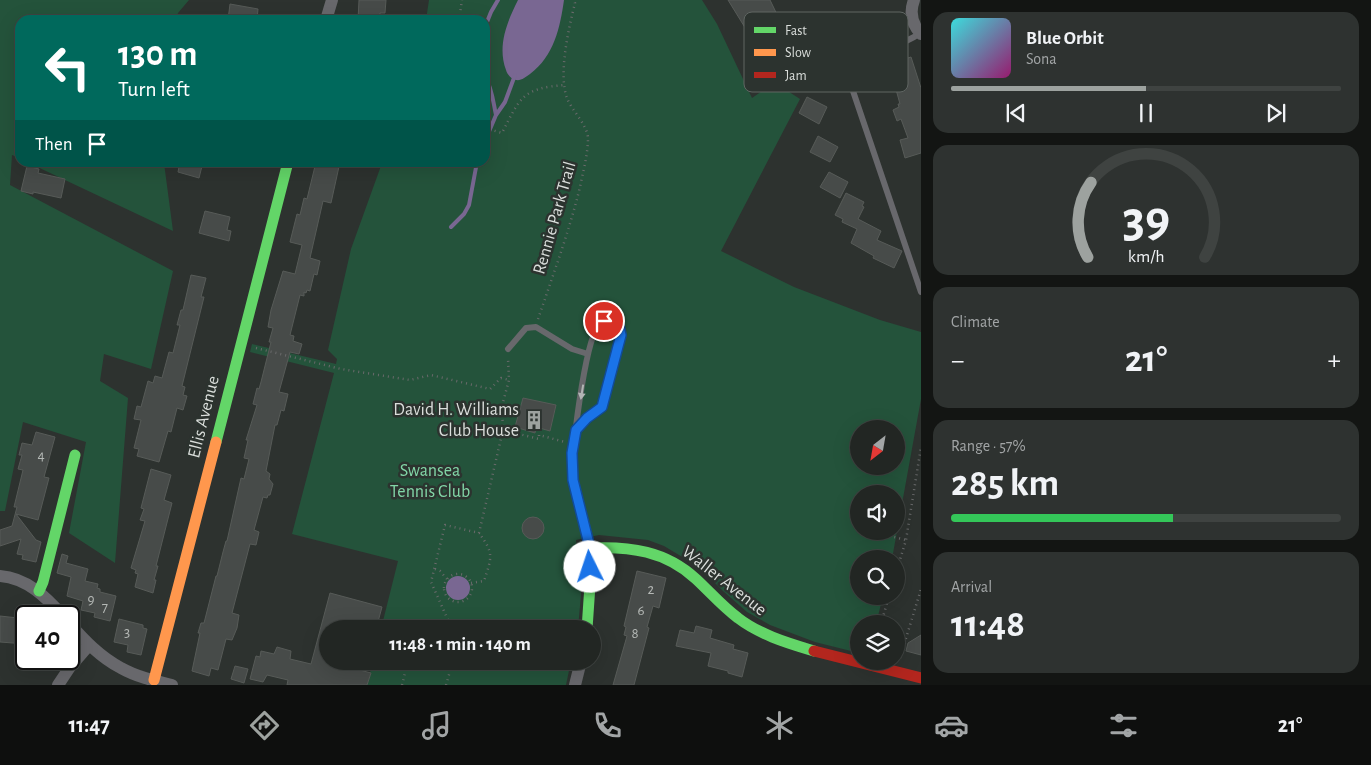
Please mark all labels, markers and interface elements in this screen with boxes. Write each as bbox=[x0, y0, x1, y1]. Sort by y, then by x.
legend bbox=[744, 12, 908, 92]
text: Fast bbox=[785, 24, 807, 38]
text: Blue Orbit bbox=[1026, 29, 1104, 48]
icon: left bbox=[35, 35, 100, 100]
text: 130 m bbox=[118, 37, 197, 72]
text: Slow bbox=[785, 46, 812, 60]
text: Sona bbox=[1026, 51, 1057, 67]
text: Jam bbox=[785, 69, 807, 83]
text: Turn left bbox=[118, 78, 190, 100]
icon: previous bbox=[1002, 99, 1030, 127]
icon: pause bbox=[1132, 99, 1160, 127]
icon: next bbox=[1262, 99, 1290, 127]
icon: arrive bbox=[83, 130, 111, 158]
text: Then bbox=[35, 135, 73, 154]
street label: Rennie Park Trail bbox=[530, 160, 580, 276]
text: 39 bbox=[1122, 194, 1170, 246]
text: km/h bbox=[1128, 248, 1164, 266]
pin bbox=[583, 300, 625, 342]
icon: arrive bbox=[590, 307, 618, 335]
text: Climate bbox=[951, 314, 1000, 330]
text: 21° bbox=[1125, 341, 1167, 379]
text: − bbox=[951, 347, 964, 375]
text: + bbox=[1328, 347, 1341, 375]
street label: Ellis Avenue bbox=[185, 374, 223, 460]
one-way arrow bbox=[578, 385, 586, 401]
place label: David H. Williams Club House bbox=[393, 401, 519, 440]
building icon: David H. Williams Club House bbox=[523, 409, 545, 431]
north arrow bbox=[850, 420, 905, 475]
map controls bbox=[850, 420, 905, 670]
text: Range · 57% bbox=[951, 438, 1026, 454]
house number: 4 bbox=[37, 448, 45, 463]
park label: Swansea Tennis Club bbox=[390, 462, 470, 501]
text: 285 km bbox=[951, 465, 1059, 503]
button: sound bbox=[850, 485, 905, 540]
position arrow bbox=[563, 540, 615, 592]
street label: Waller Avenue bbox=[678, 543, 770, 619]
button: search bbox=[850, 550, 905, 605]
text: Arrival bbox=[951, 579, 992, 595]
house number: 2 bbox=[648, 582, 655, 597]
house number: 9 bbox=[87, 592, 95, 607]
house number: 7 bbox=[102, 600, 108, 615]
house number: 6 bbox=[637, 603, 645, 618]
speed limit sign: 40 bbox=[15, 605, 80, 670]
text: 11:48 bbox=[951, 606, 1025, 644]
button: layers bbox=[850, 615, 905, 670]
house number: 3 bbox=[124, 625, 130, 640]
house number: 8 bbox=[631, 626, 639, 641]
text: 11:48 · 1 min · 140 m bbox=[389, 635, 531, 654]
icon: directions bbox=[247, 708, 282, 743]
icon: music bbox=[419, 708, 454, 743]
icon: phone bbox=[590, 708, 625, 743]
icon: climate bbox=[762, 708, 797, 743]
icon: car bbox=[934, 708, 969, 743]
icon: filters bbox=[1106, 708, 1141, 743]
text: 11:47 bbox=[68, 714, 110, 736]
text: 21° bbox=[1278, 714, 1303, 736]

